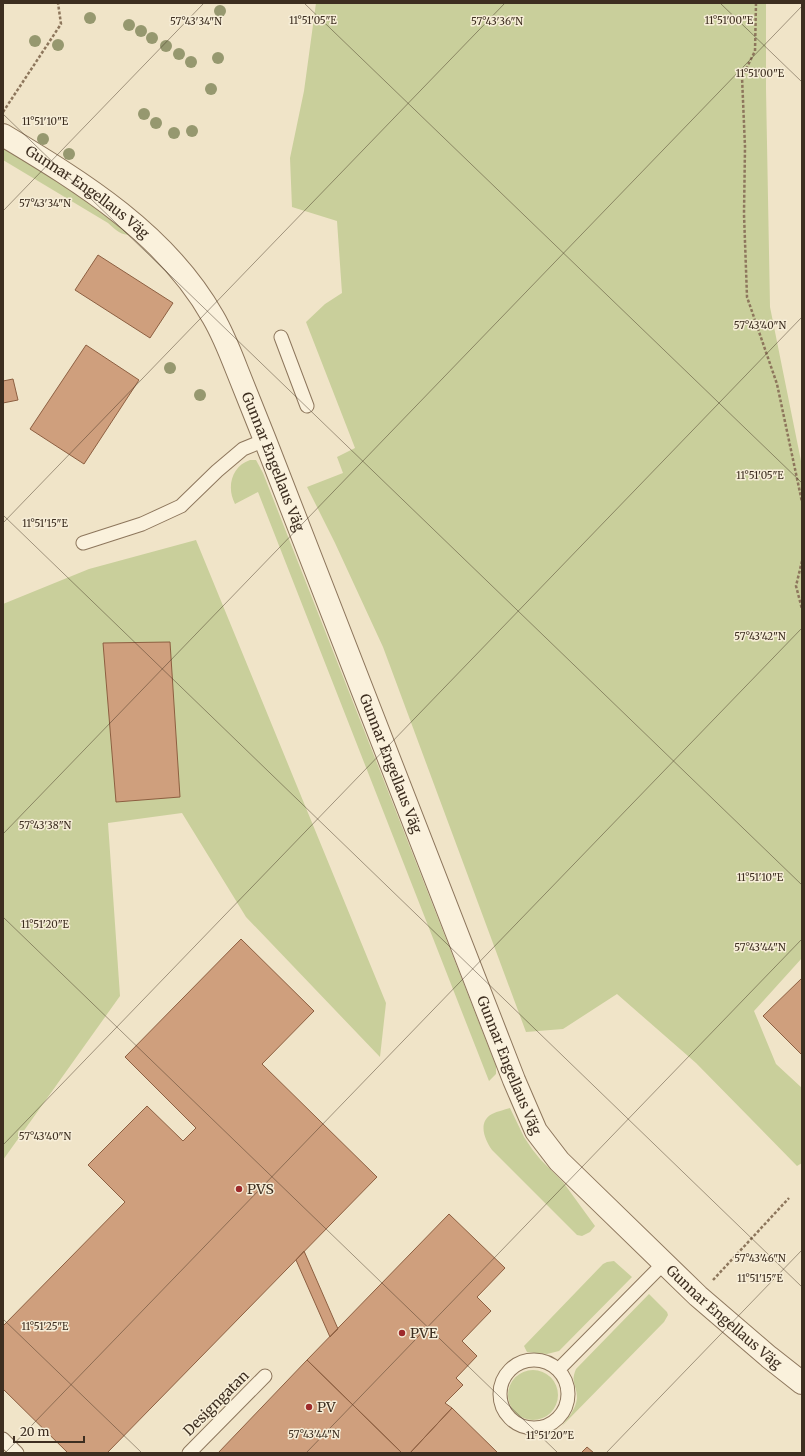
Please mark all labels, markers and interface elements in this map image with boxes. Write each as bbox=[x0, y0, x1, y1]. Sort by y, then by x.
text: 11°51'05"E bbox=[289, 14, 337, 27]
text: 11°51'00"E bbox=[705, 14, 754, 27]
text: 57°43'34"N bbox=[170, 15, 222, 28]
text: 57°43'36"N bbox=[471, 15, 523, 28]
text: 11°51'00"E bbox=[736, 67, 785, 80]
text: 11°51'10"E bbox=[22, 115, 69, 128]
street label: Gunnar Engellaus Väg bbox=[22, 142, 154, 243]
text: 57°43'34"N bbox=[19, 197, 71, 210]
text: 57°43'40"N bbox=[734, 319, 786, 332]
street label: Gunnar Engellaus Väg bbox=[238, 389, 309, 535]
text: 11°51'05"E bbox=[736, 469, 784, 482]
text: 11°51'15"E bbox=[22, 517, 68, 530]
text: 57°43'42"N bbox=[734, 630, 786, 643]
street label: Gunnar Engellaus Väg bbox=[356, 691, 426, 836]
text: 57°43'38"N bbox=[19, 819, 72, 832]
text: 11°51'10"E bbox=[737, 871, 784, 884]
text: 11°51'20"E bbox=[21, 918, 70, 931]
text: 57°43'44"N bbox=[734, 941, 786, 954]
street label: Gunnar Engellaus Väg bbox=[473, 993, 546, 1138]
text: 57°43'40"N bbox=[19, 1130, 71, 1143]
place label: PVS bbox=[247, 1180, 274, 1198]
marker: PVS bbox=[234, 1184, 244, 1194]
text: 57°43'46"N bbox=[734, 1252, 786, 1265]
street label: Gunnar Engellaus Väg bbox=[662, 1261, 786, 1373]
text: 11°51'15"E bbox=[737, 1272, 783, 1285]
text: 11°51'25"E bbox=[22, 1320, 69, 1333]
place label: PVE bbox=[410, 1324, 438, 1342]
marker: PVE bbox=[397, 1328, 407, 1338]
street label: Designgatan bbox=[179, 1366, 253, 1440]
place label: PV bbox=[317, 1398, 336, 1416]
marker: PV bbox=[304, 1402, 314, 1412]
scale bar bbox=[14, 1418, 84, 1444]
text: 20 m bbox=[20, 1424, 49, 1439]
text: 57°43'44"N bbox=[288, 1428, 340, 1441]
text: 11°51'20"E bbox=[526, 1429, 575, 1442]

